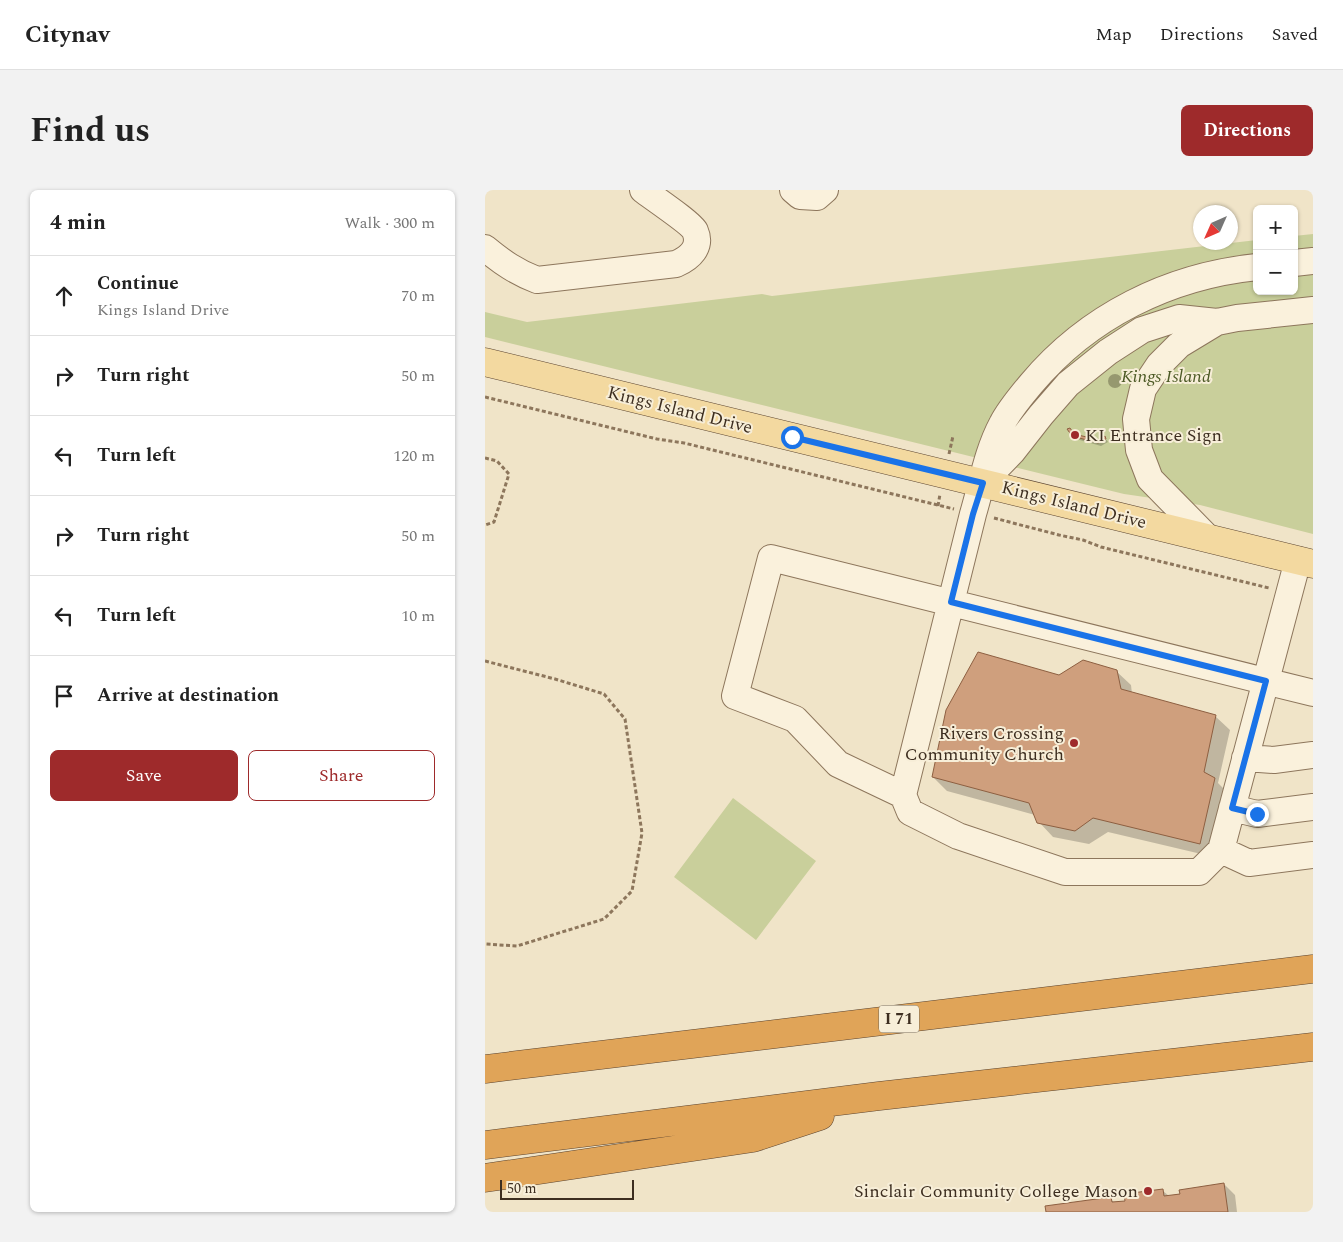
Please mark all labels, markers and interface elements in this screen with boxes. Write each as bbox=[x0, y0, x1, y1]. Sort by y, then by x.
text: Citynav bbox=[25, 17, 110, 53]
text: Map bbox=[1096, 21, 1132, 48]
text: Directions bbox=[1160, 21, 1244, 48]
text: Saved bbox=[1272, 21, 1318, 48]
text: Find us bbox=[30, 104, 150, 157]
button: Directions bbox=[1181, 105, 1313, 156]
north arrow bbox=[1193, 205, 1238, 250]
map controls bbox=[1253, 205, 1298, 295]
button: + bbox=[1253, 205, 1298, 250]
text: 4 min bbox=[50, 207, 106, 239]
text: Walk · 300 m bbox=[344, 211, 435, 235]
button: − bbox=[1253, 250, 1298, 295]
text: Continue bbox=[97, 269, 179, 298]
icon: ahead bbox=[50, 282, 78, 310]
text: 70 m bbox=[401, 284, 435, 308]
text: Kings Island Drive bbox=[97, 298, 229, 322]
text: Turn right bbox=[97, 361, 190, 390]
icon: right bbox=[50, 362, 78, 390]
park label: Kings Island bbox=[1121, 363, 1211, 390]
text: 50 m bbox=[401, 364, 435, 388]
street label: Kings Island Drive bbox=[605, 379, 755, 441]
place label: KI Entrance Sign bbox=[1085, 422, 1222, 449]
route start bbox=[781, 426, 804, 449]
marker: KI Entrance Sign bbox=[1069, 429, 1081, 441]
text: Turn left bbox=[97, 441, 176, 470]
icon: left bbox=[50, 442, 78, 470]
text: 120 m bbox=[393, 444, 435, 468]
street label: Kings Island Drive bbox=[999, 474, 1149, 536]
text: Turn right bbox=[97, 521, 190, 550]
icon: right bbox=[50, 522, 78, 550]
text: 50 m bbox=[401, 524, 435, 548]
text: Turn left bbox=[97, 601, 176, 630]
icon: left bbox=[50, 602, 78, 630]
text: 10 m bbox=[401, 604, 435, 628]
text: Arrive at destination bbox=[97, 681, 279, 710]
icon: arrive bbox=[50, 682, 78, 710]
place label: Rivers Crossing Community Church bbox=[905, 720, 1064, 768]
marker: Rivers Crossing Community Church bbox=[1068, 737, 1080, 749]
button: Save bbox=[50, 750, 238, 801]
button: Share bbox=[248, 750, 435, 801]
route end bbox=[1246, 803, 1269, 826]
road number: I 71 bbox=[879, 1006, 919, 1032]
scale bar bbox=[500, 1177, 634, 1200]
text: 50 m bbox=[507, 1178, 537, 1199]
place label: Sinclair Community College Mason bbox=[854, 1178, 1138, 1205]
marker: Sinclair Community College Mason bbox=[1142, 1185, 1154, 1197]

